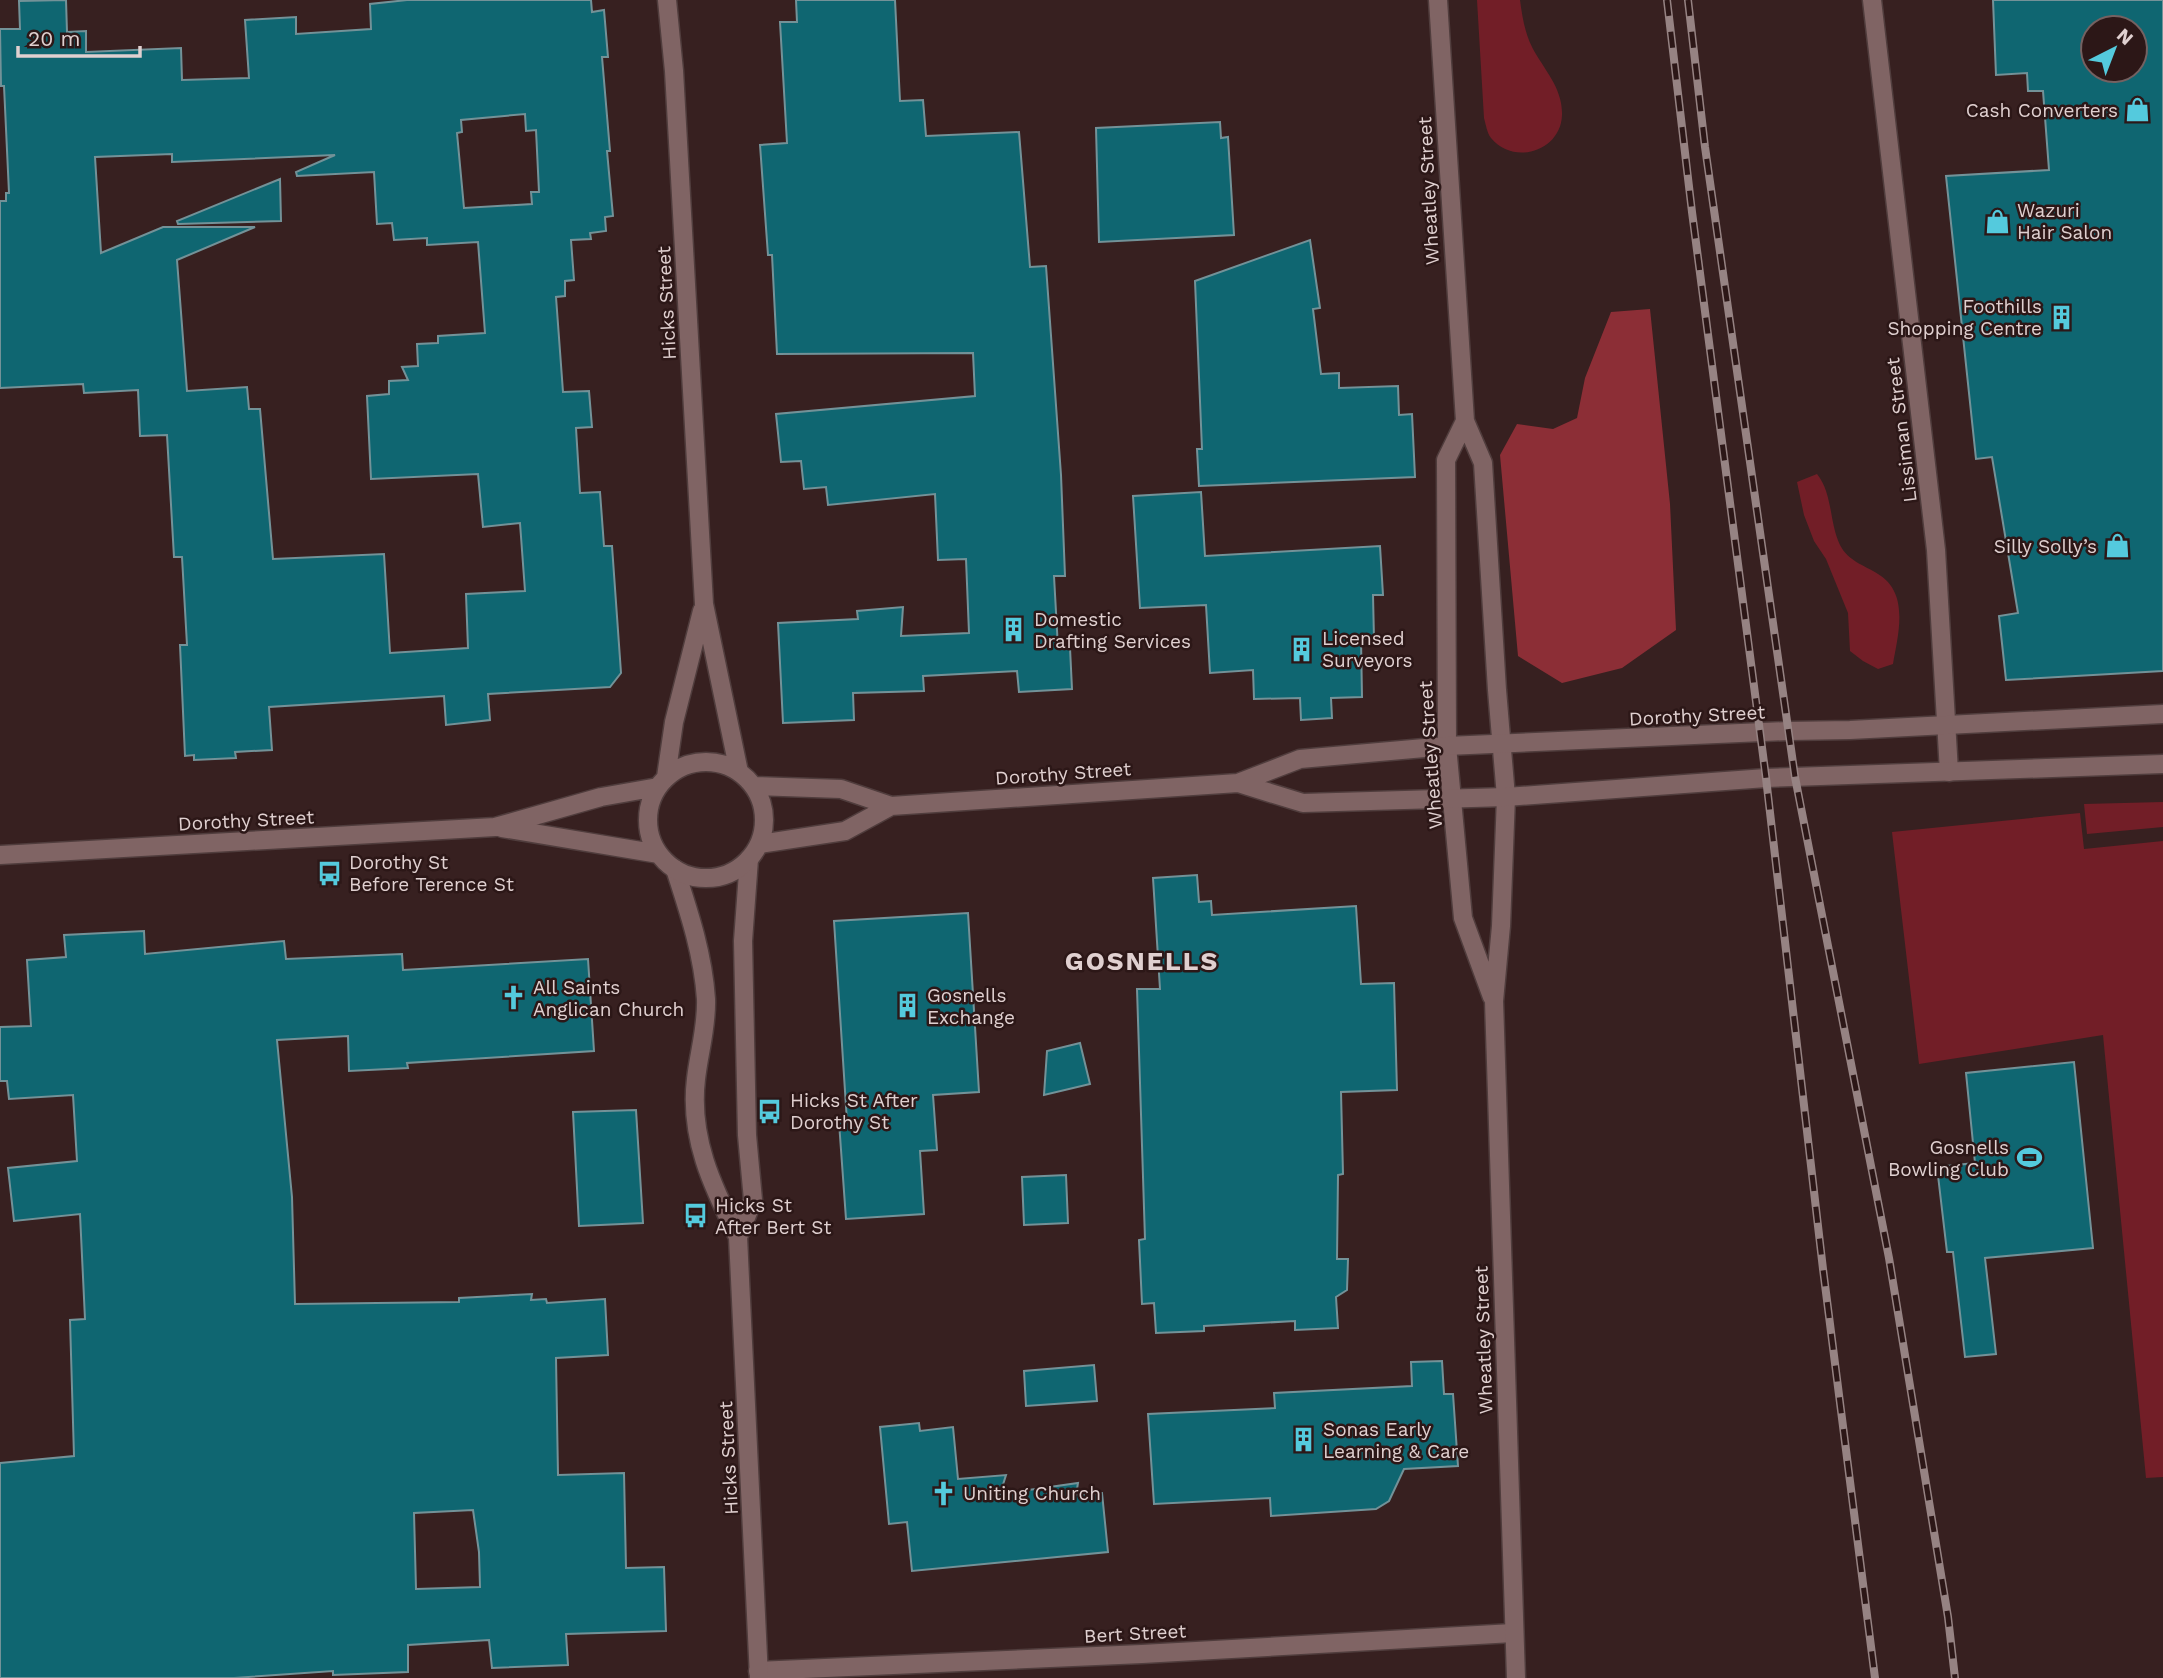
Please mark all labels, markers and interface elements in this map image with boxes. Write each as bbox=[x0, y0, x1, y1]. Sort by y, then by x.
scale bar bbox=[18, 14, 140, 58]
north arrow bbox=[2079, 14, 2149, 84]
text: N bbox=[2112, 23, 2138, 50]
text: 20 m bbox=[28, 26, 80, 51]
shop icon: Cash Converters bbox=[2124, 96, 2152, 124]
place label: Cash Converters bbox=[1966, 99, 2118, 122]
street label: Wheatley Street bbox=[1413, 116, 1444, 266]
place label: Wazuri Hair Salon bbox=[2017, 199, 2112, 244]
shop icon: Wazuri Hair Salon bbox=[1983, 207, 2011, 235]
street label: Hicks Street bbox=[652, 245, 681, 360]
place label: Foothills Shopping Centre bbox=[1887, 295, 2042, 340]
building icon: Foothills Shopping Centre bbox=[2048, 303, 2076, 331]
street label: Lissiman Street bbox=[1881, 356, 1922, 504]
shop icon: Silly Solly’s bbox=[2103, 532, 2131, 560]
place label: Silly Solly’s bbox=[1994, 535, 2097, 558]
place label: Domestic Drafting Services bbox=[1034, 608, 1191, 653]
building icon: Domestic Drafting Services bbox=[1000, 616, 1028, 644]
place label: Licensed Surveyors bbox=[1322, 627, 1413, 672]
building icon: Licensed Surveyors bbox=[1288, 635, 1316, 663]
street label: Wheatley Street bbox=[1414, 680, 1447, 830]
street label: Dorothy Street bbox=[1628, 700, 1766, 731]
street label: Dorothy Street bbox=[994, 757, 1132, 790]
street label: Dorothy Street bbox=[177, 805, 315, 836]
place label: Dorothy St Before Terence St bbox=[349, 851, 514, 896]
bus stop icon: Dorothy St Before Terence St bbox=[315, 859, 343, 887]
district label: GOSNELLS bbox=[1065, 946, 1219, 976]
place label: All Saints Anglican Church bbox=[533, 976, 684, 1021]
church icon: All Saints Anglican Church bbox=[499, 984, 527, 1012]
place label: Gosnells Exchange bbox=[927, 984, 1015, 1029]
building icon: Gosnells Exchange bbox=[893, 992, 921, 1020]
place label: Hicks St After Dorothy St bbox=[790, 1089, 918, 1134]
bus stop icon: Hicks St After Dorothy St bbox=[756, 1097, 784, 1125]
place label: Gosnells Bowling Club bbox=[1888, 1136, 2009, 1181]
sports icon: Gosnells Bowling Club bbox=[2015, 1144, 2043, 1172]
place label: Hicks St After Bert St bbox=[715, 1194, 832, 1239]
bus stop icon: Hicks St After Bert St bbox=[681, 1202, 709, 1230]
street label: Wheatley Street bbox=[1469, 1265, 1498, 1415]
street label: Hicks Street bbox=[714, 1400, 743, 1515]
place label: Sonas Early Learning & Care bbox=[1323, 1418, 1469, 1463]
building icon: Sonas Early Learning & Care bbox=[1289, 1426, 1317, 1454]
church icon: Uniting Church bbox=[929, 1479, 957, 1507]
place label: Uniting Church bbox=[963, 1482, 1101, 1505]
street label: Bert Street bbox=[1083, 1619, 1187, 1648]

